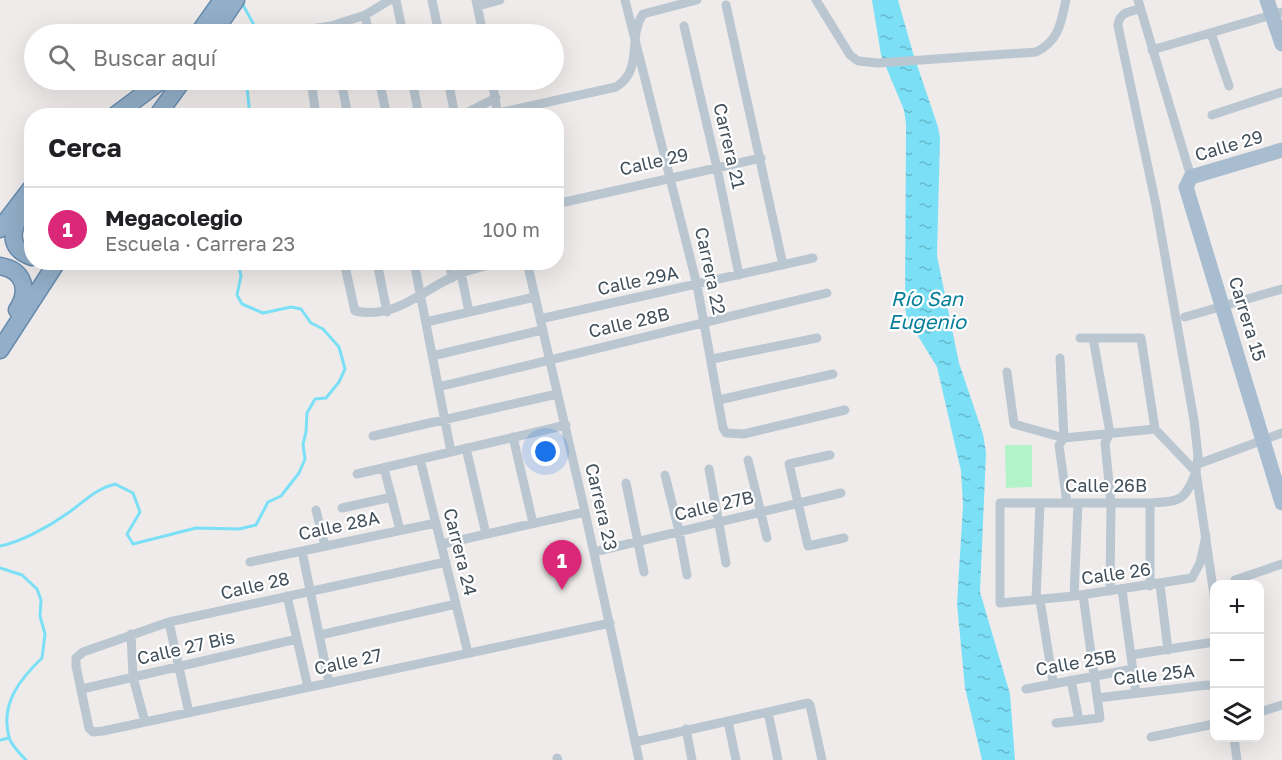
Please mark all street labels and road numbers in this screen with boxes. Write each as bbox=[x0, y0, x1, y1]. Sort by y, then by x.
street label: Carrera 21 bbox=[709, 101, 751, 191]
street label: Calle 29 bbox=[1192, 125, 1265, 165]
street label: Calle 29 bbox=[617, 142, 690, 180]
street label: Carrera 22 bbox=[691, 225, 731, 317]
street label: Calle 29A bbox=[595, 261, 680, 299]
street label: Carrera 15 bbox=[1225, 274, 1271, 364]
street label: Calle 28B bbox=[586, 302, 671, 342]
street label: Carrera 23 bbox=[581, 461, 623, 553]
street label: Calle 26B bbox=[1065, 474, 1147, 496]
street label: Calle 27B bbox=[672, 485, 756, 525]
street label: Calle 28A bbox=[296, 506, 381, 544]
street label: Carrera 24 bbox=[439, 506, 482, 598]
street label: Calle 26 bbox=[1080, 557, 1152, 589]
street label: Calle 28 bbox=[218, 566, 291, 604]
street label: Calle 27 Bis bbox=[135, 625, 237, 669]
street label: Calle 27 bbox=[312, 643, 384, 679]
street label: Calle 25B bbox=[1034, 644, 1118, 680]
street label: Calle 25A bbox=[1112, 659, 1196, 689]

